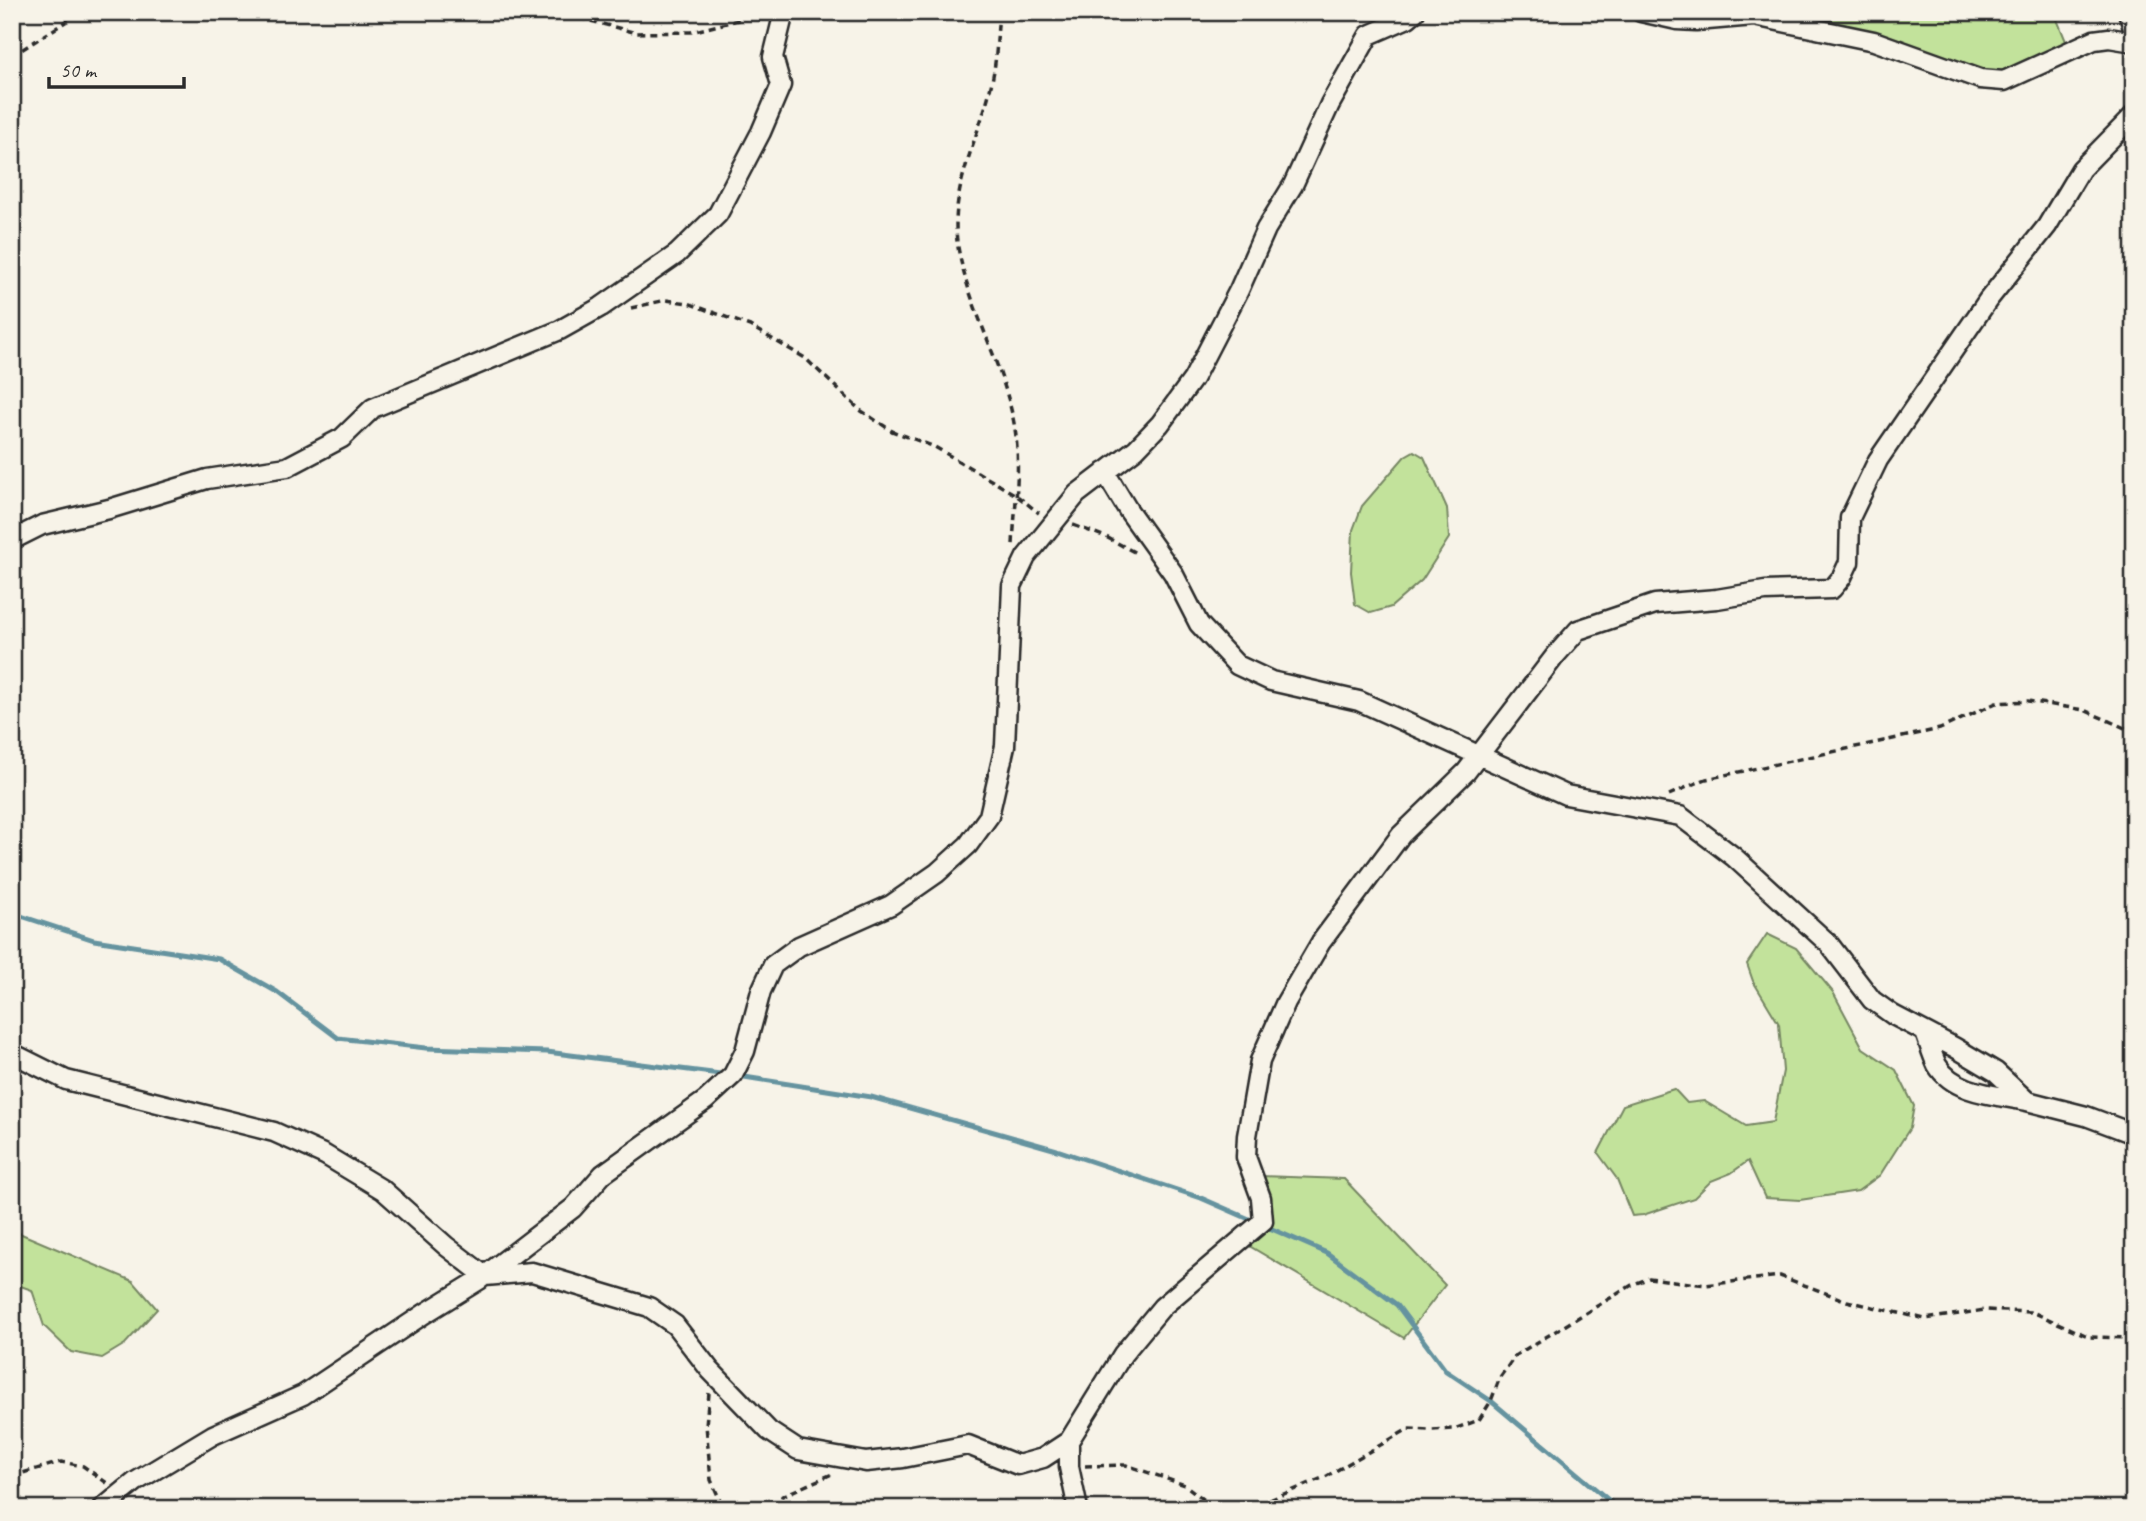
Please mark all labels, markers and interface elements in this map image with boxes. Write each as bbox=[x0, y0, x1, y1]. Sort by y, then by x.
scale bar bbox=[49, 46, 184, 90]
text: 50 m bbox=[60, 57, 98, 83]

